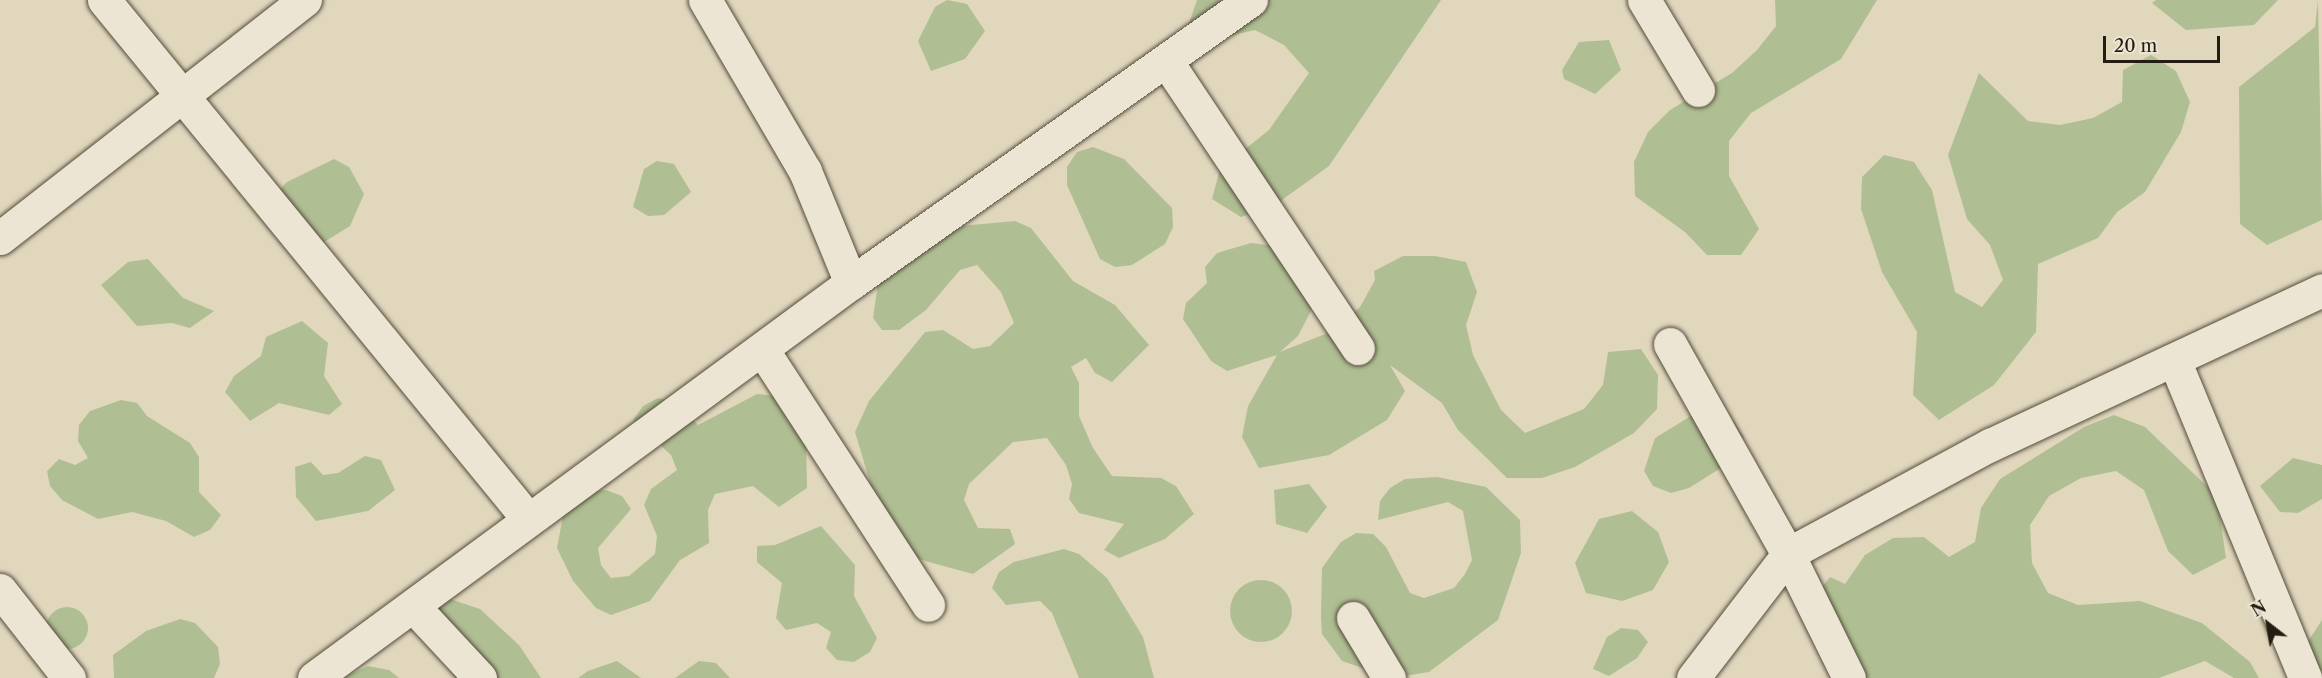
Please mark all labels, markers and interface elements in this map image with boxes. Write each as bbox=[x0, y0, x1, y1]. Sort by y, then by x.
scale bar bbox=[2106, 24, 2223, 62]
text: 20 m bbox=[2114, 35, 2157, 57]
north arrow bbox=[2238, 594, 2298, 654]
text: N bbox=[2248, 596, 2270, 621]

